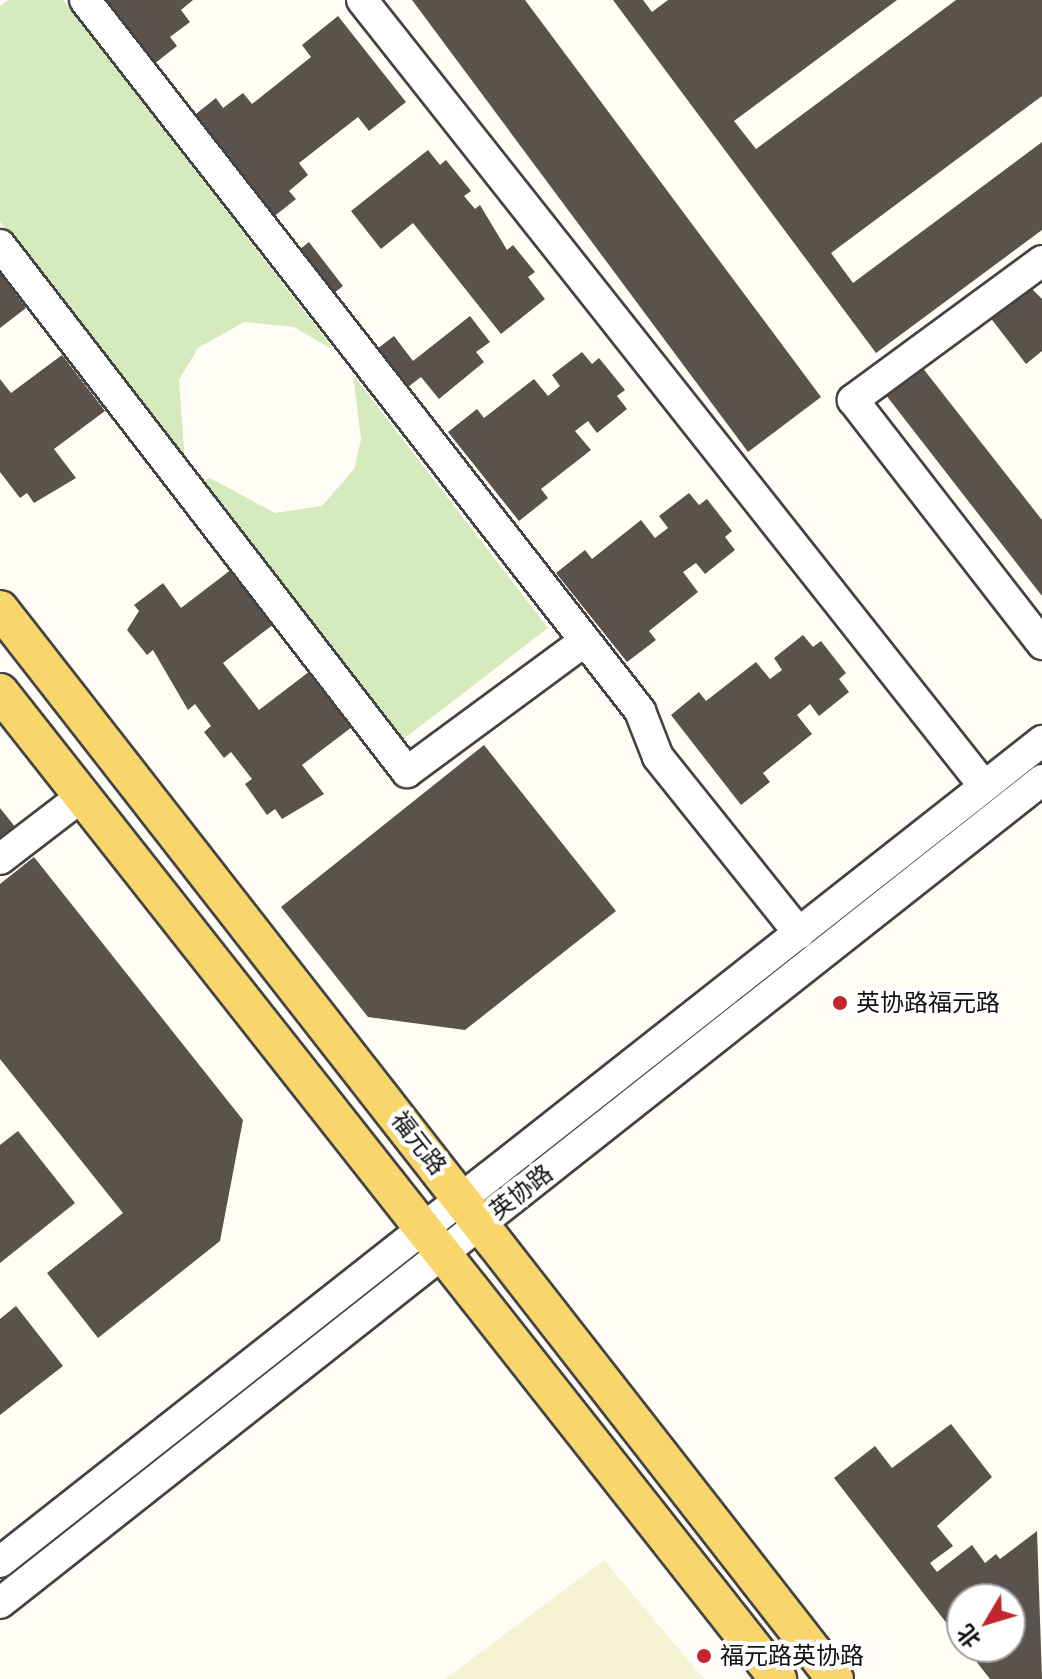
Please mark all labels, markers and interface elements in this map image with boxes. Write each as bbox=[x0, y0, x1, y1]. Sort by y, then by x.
place label: 英协路福元路 bbox=[856, 989, 1000, 1017]
marker: 英协路福元路 bbox=[831, 994, 849, 1012]
street label: 福元路 bbox=[385, 1106, 453, 1180]
street label: 英协路 bbox=[484, 1158, 558, 1226]
north arrow bbox=[946, 1583, 1026, 1663]
text: 北 bbox=[950, 1619, 987, 1654]
place label: 福元路英协路 bbox=[720, 1642, 864, 1670]
marker: 福元路英协路 bbox=[695, 1647, 713, 1665]

